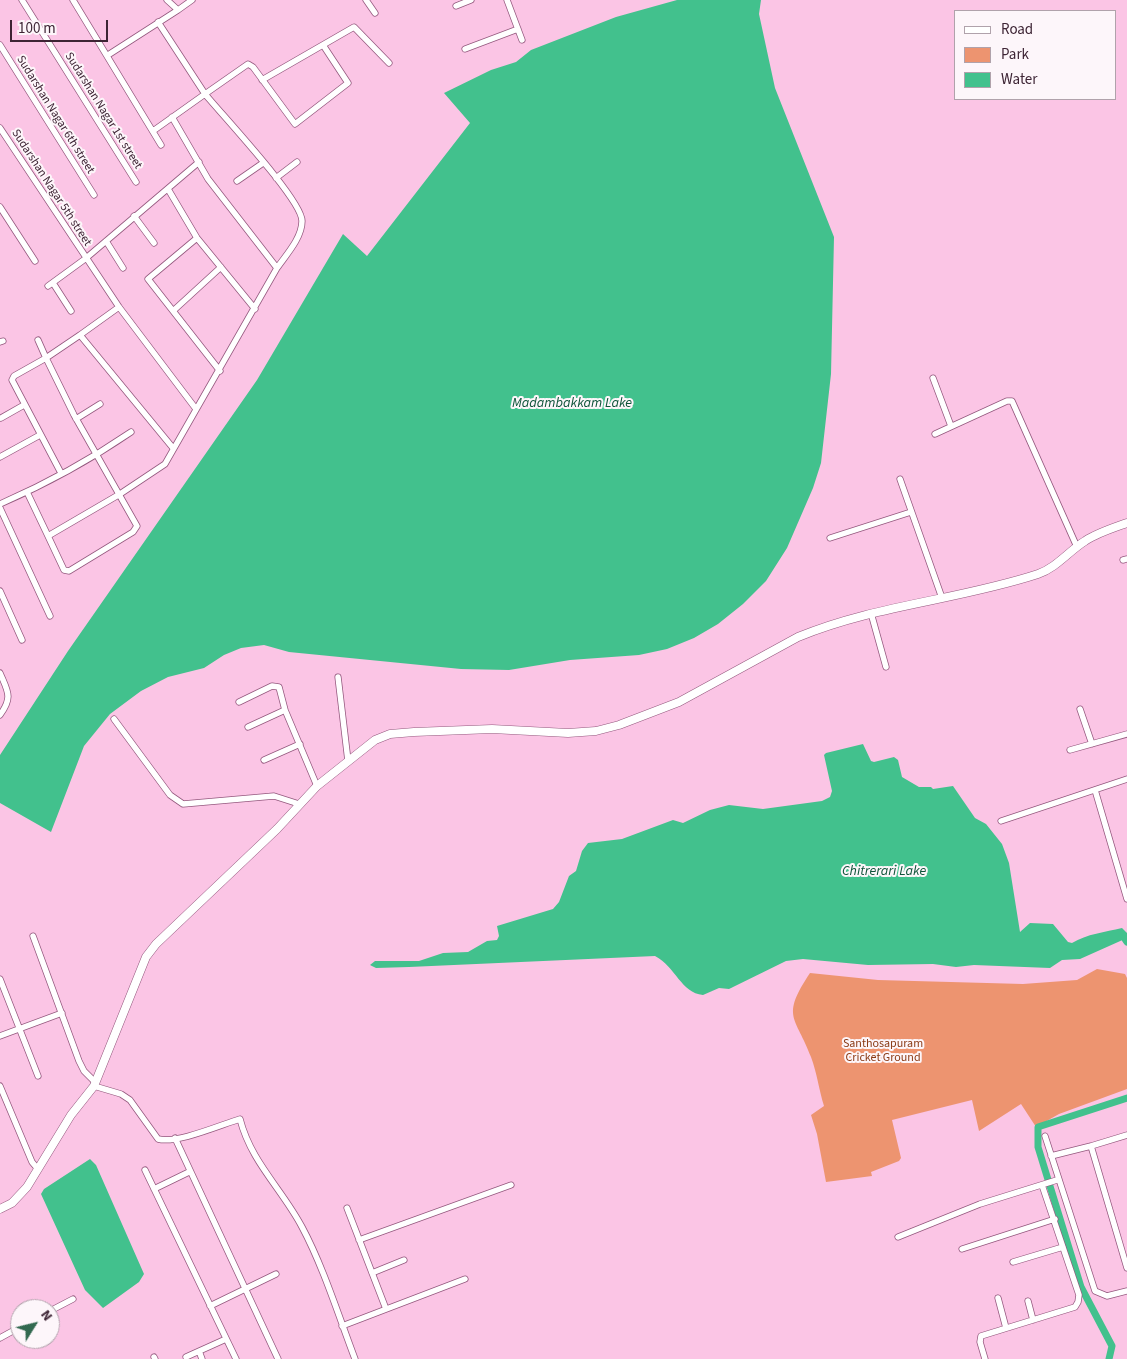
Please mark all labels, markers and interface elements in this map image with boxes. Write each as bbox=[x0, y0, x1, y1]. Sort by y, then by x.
scale bar bbox=[12, 10, 110, 42]
legend bbox=[954, 10, 1117, 100]
text: 100 m bbox=[18, 18, 56, 39]
text: Road bbox=[1001, 19, 1033, 40]
text: Park bbox=[1001, 44, 1029, 65]
street label: Sudarshan Nagar 1st street bbox=[61, 50, 145, 172]
street label: Sudarshan Nagar 6th street bbox=[13, 53, 97, 177]
text: Water bbox=[1001, 69, 1037, 90]
street label: Sudarshan Nagar 5th street bbox=[8, 127, 94, 249]
water label: Madambakkam Lake bbox=[512, 396, 632, 412]
water label: Chitrerari Lake bbox=[842, 864, 926, 880]
park label: Santhosapuram Cricket Ground bbox=[843, 1037, 923, 1065]
north arrow bbox=[10, 1299, 60, 1349]
text: N bbox=[35, 1306, 57, 1325]

